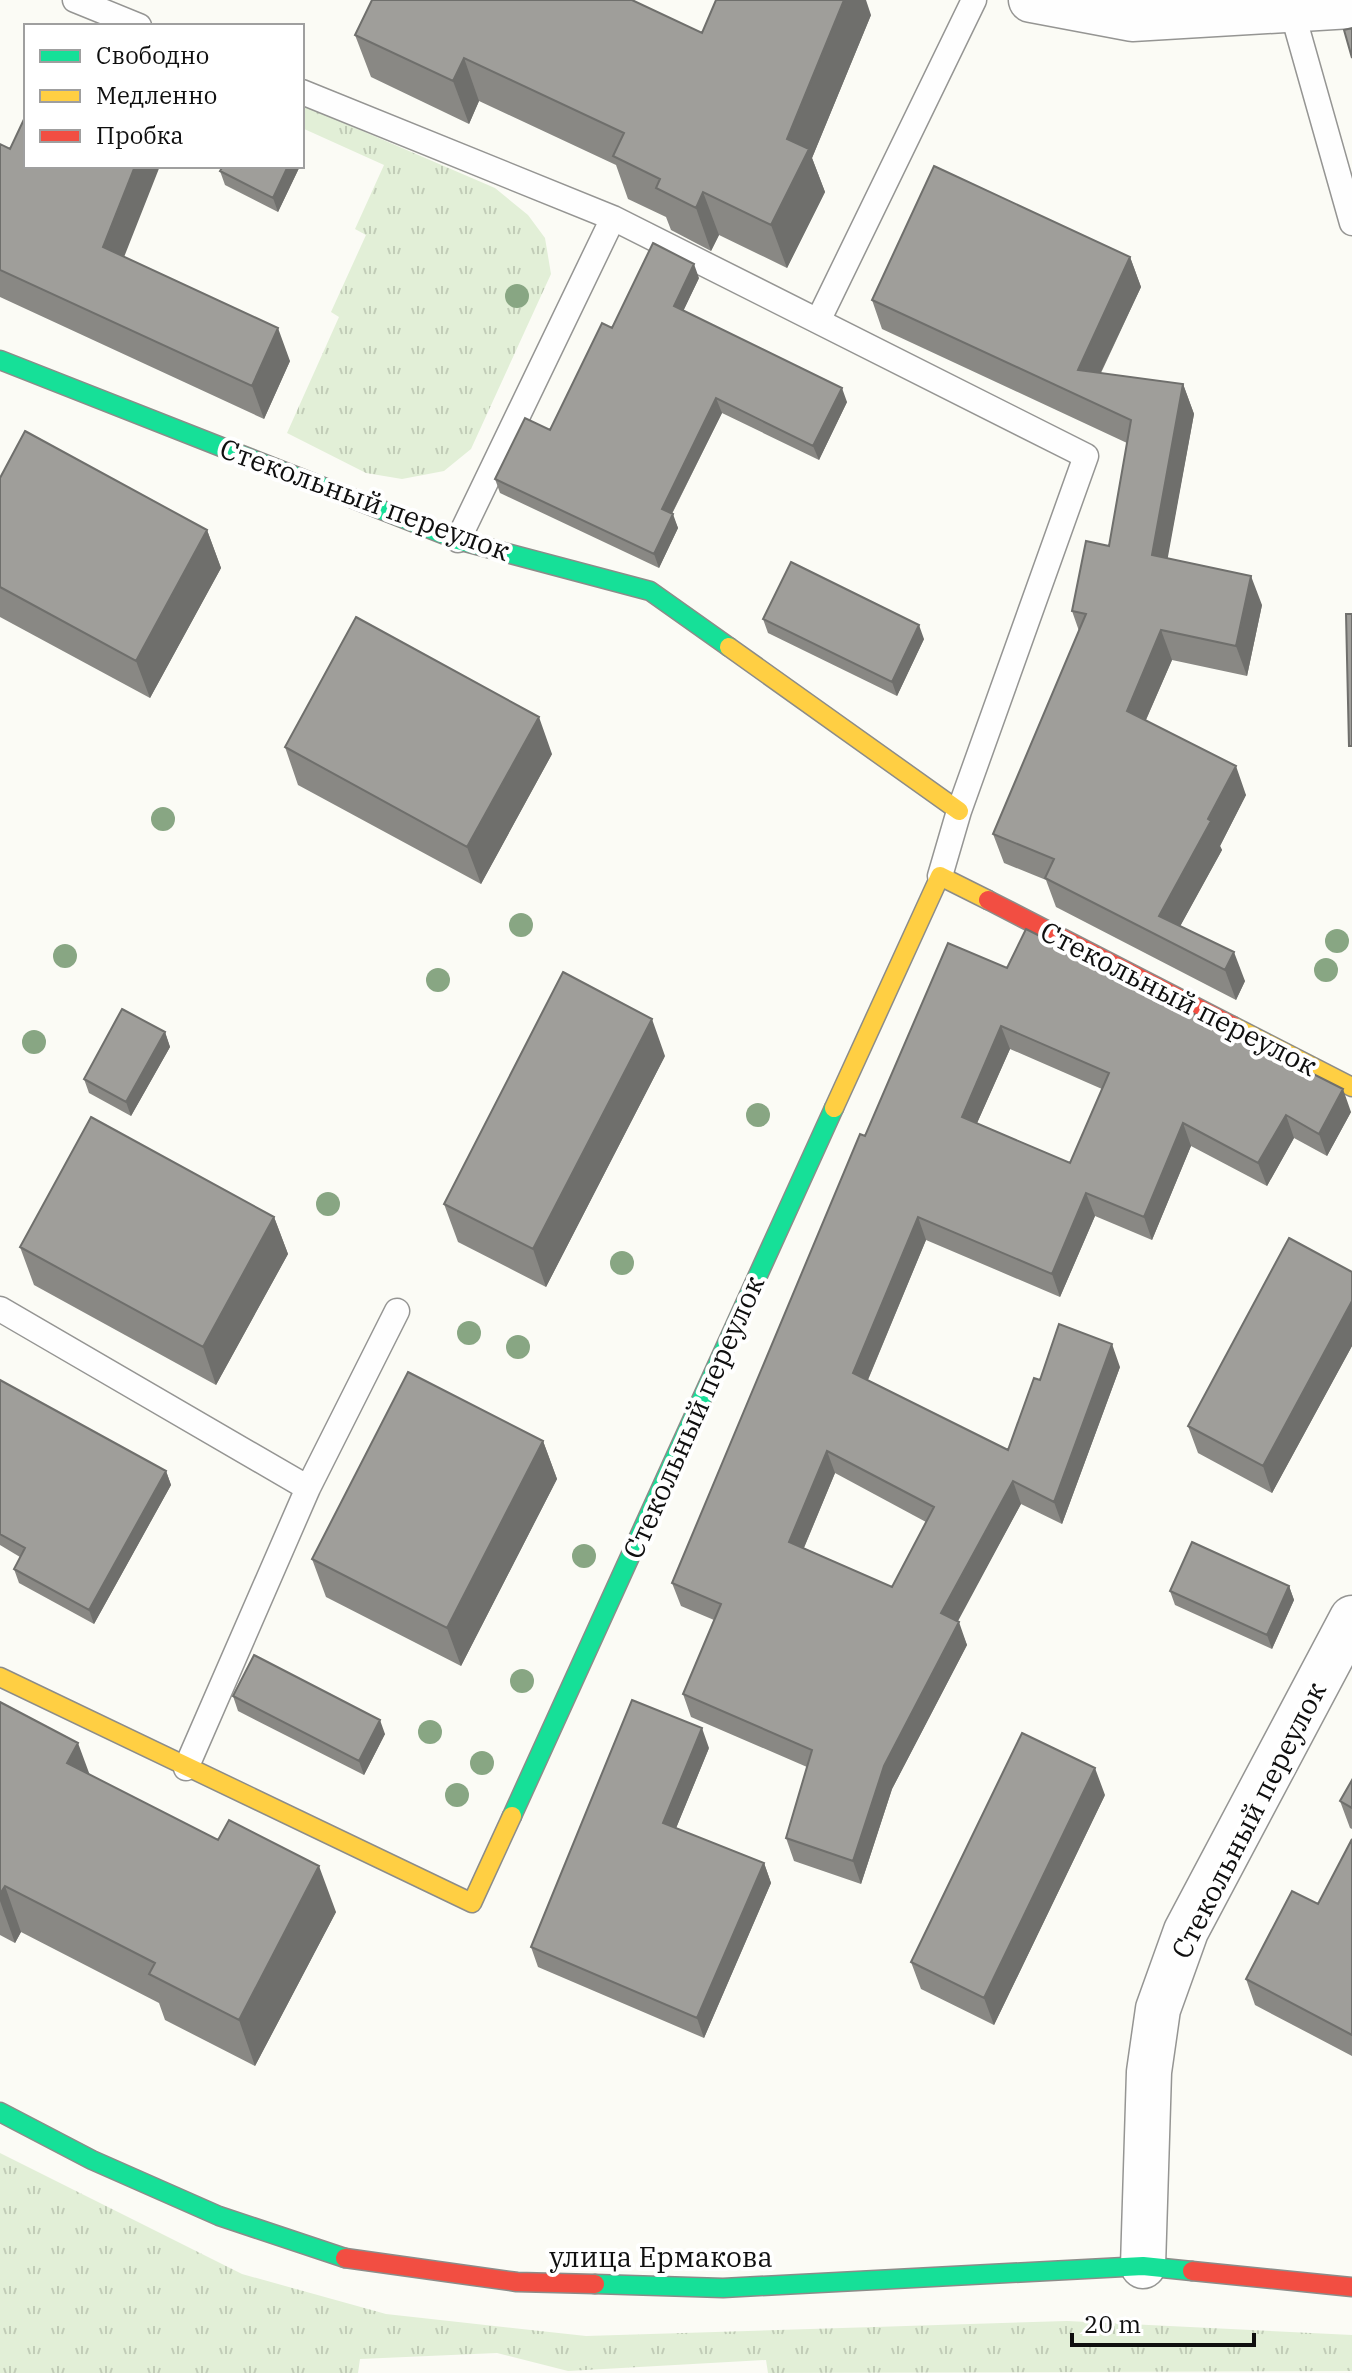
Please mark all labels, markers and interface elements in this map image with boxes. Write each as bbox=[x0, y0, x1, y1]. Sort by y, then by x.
legend bbox=[24, 24, 304, 168]
text: Свободно bbox=[96, 39, 209, 71]
text: Медленно bbox=[96, 79, 217, 111]
text: Пробка bbox=[96, 119, 184, 151]
street label: Стекольный переулок bbox=[215, 429, 515, 569]
street label: Стекольный переулок bbox=[1034, 912, 1324, 1084]
street label: Стекольный переулок bbox=[614, 1270, 772, 1564]
street label: Стекольный переулок bbox=[1162, 1675, 1334, 1965]
street label: улица Ермакова bbox=[549, 2238, 773, 2275]
scale bar bbox=[1072, 2297, 1254, 2347]
text: 20 m bbox=[1084, 2308, 1141, 2340]

